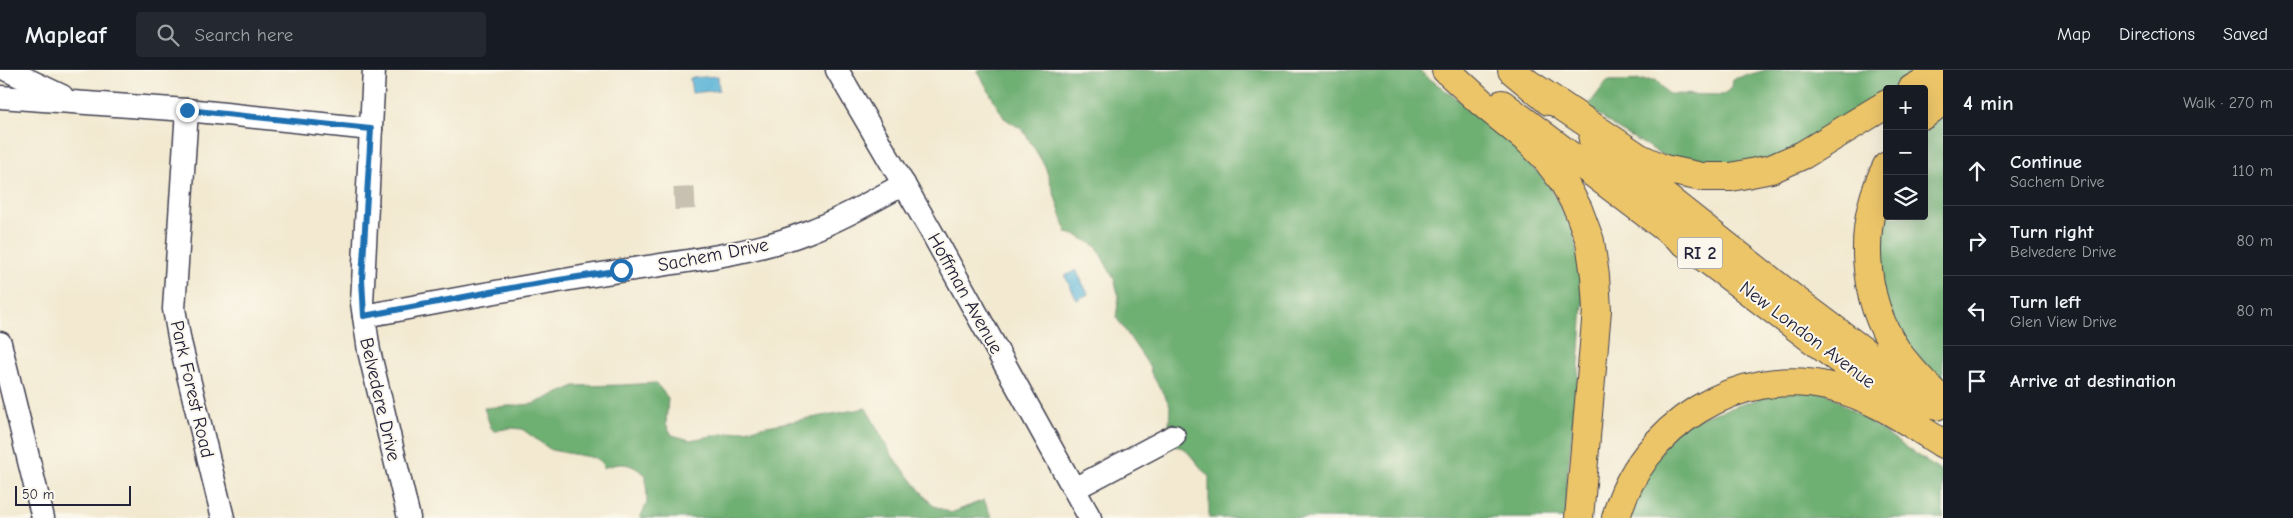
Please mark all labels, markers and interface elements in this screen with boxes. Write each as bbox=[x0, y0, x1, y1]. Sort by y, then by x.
search box bbox=[136, 12, 486, 57]
text: Mapleaf bbox=[25, 21, 106, 49]
icon: search bbox=[154, 21, 182, 49]
text: Search here bbox=[194, 24, 293, 46]
text: Map bbox=[2057, 24, 2091, 45]
text: Directions bbox=[2119, 24, 2195, 45]
text: Saved bbox=[2223, 24, 2268, 45]
map controls bbox=[1883, 85, 1928, 220]
button: + bbox=[1883, 85, 1928, 130]
text: 4 min bbox=[1963, 91, 2014, 115]
text: Walk · 270 m bbox=[2183, 94, 2273, 112]
route end bbox=[176, 99, 199, 122]
button: − bbox=[1883, 130, 1928, 175]
text: Continue bbox=[2010, 151, 2082, 173]
icon: ahead bbox=[1963, 157, 1991, 185]
text: 110 m bbox=[2232, 162, 2273, 180]
text: Sachem Drive bbox=[2010, 173, 2104, 191]
button: layers bbox=[1883, 175, 1928, 220]
text: Turn right bbox=[2010, 221, 2094, 243]
icon: right bbox=[1963, 227, 1991, 255]
street label: Hoffman Avenue bbox=[923, 229, 1007, 358]
text: 80 m bbox=[2236, 232, 2273, 250]
street label: Sachem Drive bbox=[656, 233, 770, 276]
road number: RI 2 bbox=[1678, 238, 1722, 268]
text: Belvedere Drive bbox=[2010, 243, 2116, 261]
route start bbox=[610, 259, 633, 282]
street label: New London Avenue bbox=[1735, 277, 1880, 393]
text: Turn left bbox=[2010, 291, 2081, 313]
icon: left bbox=[1963, 297, 1991, 325]
text: 80 m bbox=[2236, 302, 2273, 320]
text: Glen View Drive bbox=[2010, 313, 2117, 331]
street label: Park Forest Road bbox=[166, 319, 218, 460]
street label: Belvedere Drive bbox=[355, 335, 405, 463]
icon: arrive bbox=[1963, 367, 1991, 395]
text: Arrive at destination bbox=[2010, 370, 2176, 392]
scale bar bbox=[15, 483, 131, 506]
text: 50 m bbox=[22, 486, 54, 503]

